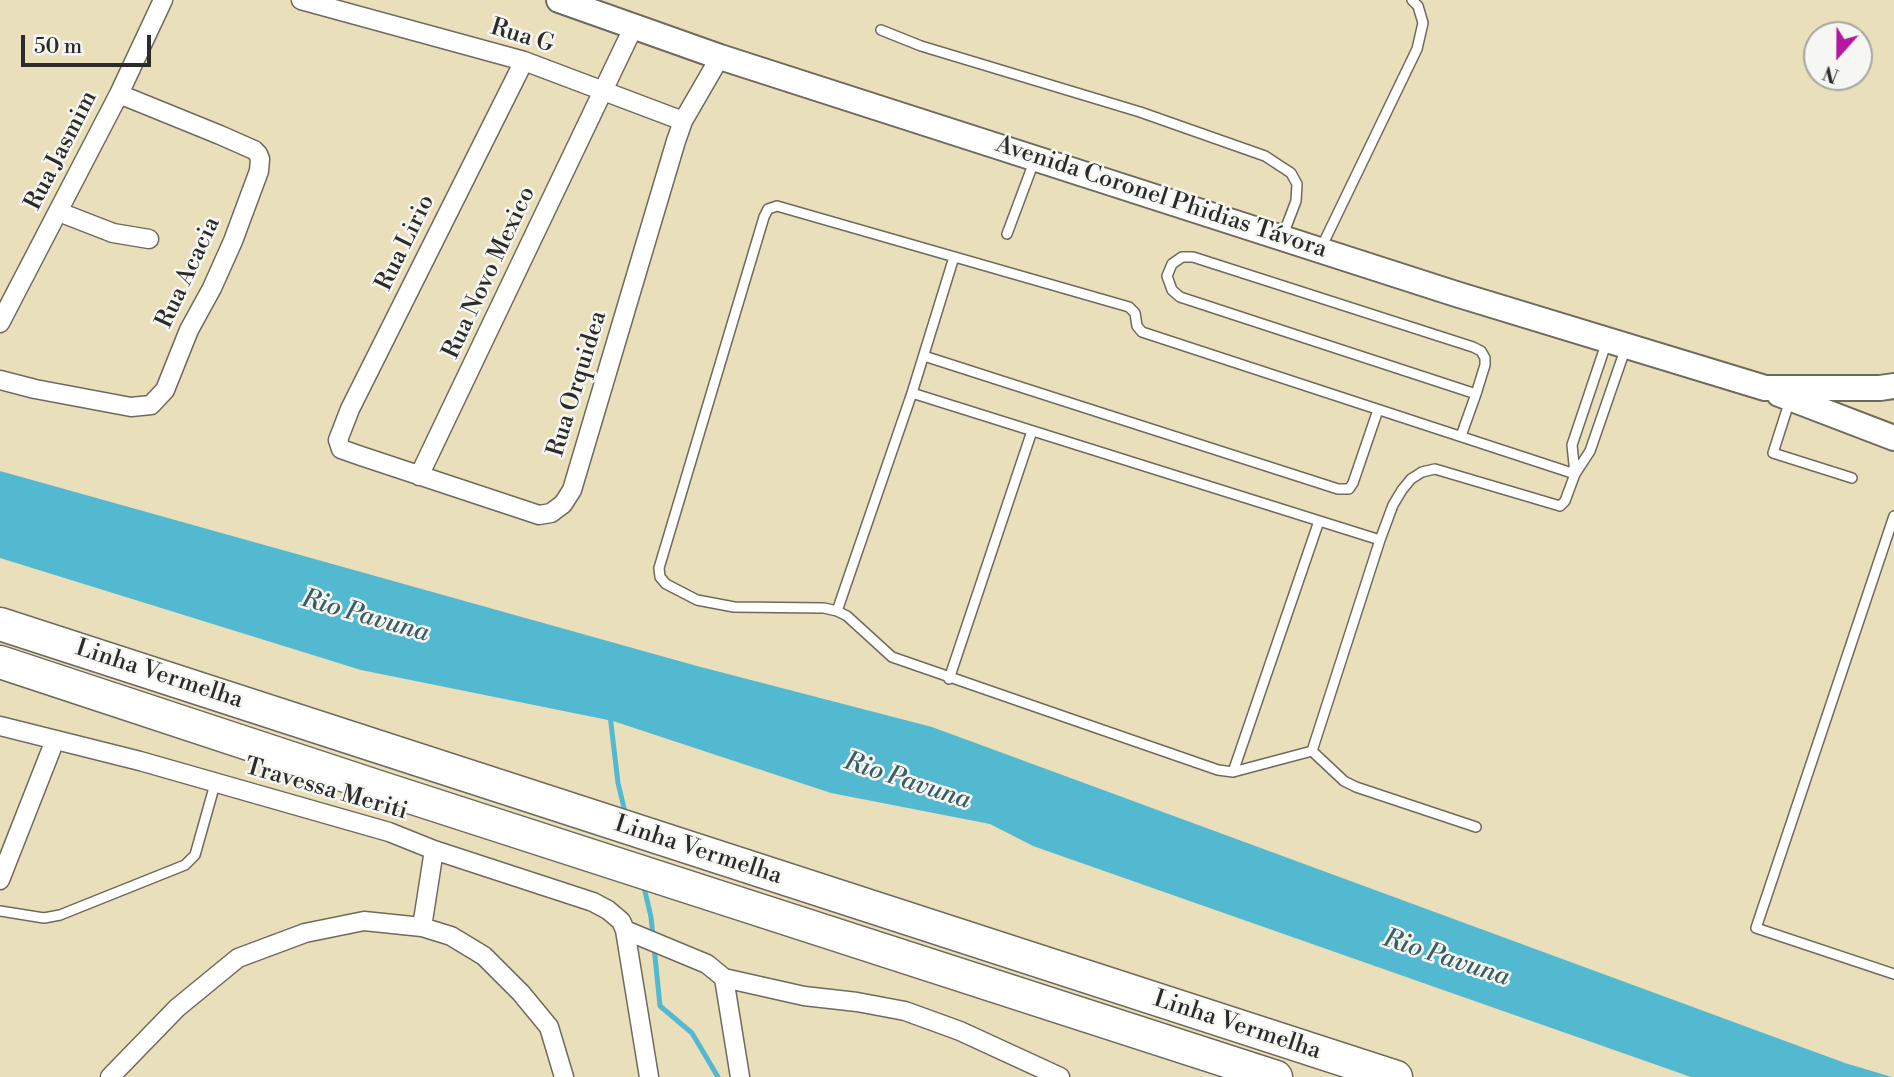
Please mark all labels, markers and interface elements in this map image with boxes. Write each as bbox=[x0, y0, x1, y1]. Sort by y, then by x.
street label: Rua G bbox=[487, 14, 557, 60]
scale bar bbox=[24, 21, 154, 65]
north arrow bbox=[1803, 21, 1873, 91]
text: 50 m bbox=[34, 34, 82, 60]
text: N bbox=[1820, 60, 1843, 88]
street label: Rua Jasmim bbox=[20, 86, 104, 216]
street label: Avenida Coronel Phidias Távora bbox=[992, 131, 1330, 265]
street label: Rua Novo Mexico bbox=[438, 182, 542, 364]
street label: Rua Lirio bbox=[370, 190, 442, 296]
street label: Rua Acacia bbox=[151, 213, 227, 333]
street label: Rua Orquidea bbox=[542, 308, 614, 460]
water label: Rio Pavuna bbox=[298, 584, 432, 650]
street label: Linha Vermelha bbox=[72, 634, 246, 716]
water label: Rio Pavuna bbox=[840, 747, 974, 817]
street label: Travessa Meriti bbox=[241, 753, 411, 827]
street label: Linha Vermelha bbox=[611, 810, 785, 892]
water label: Rio Pavuna bbox=[1379, 924, 1513, 994]
street label: Linha Vermelha bbox=[1150, 985, 1324, 1067]

